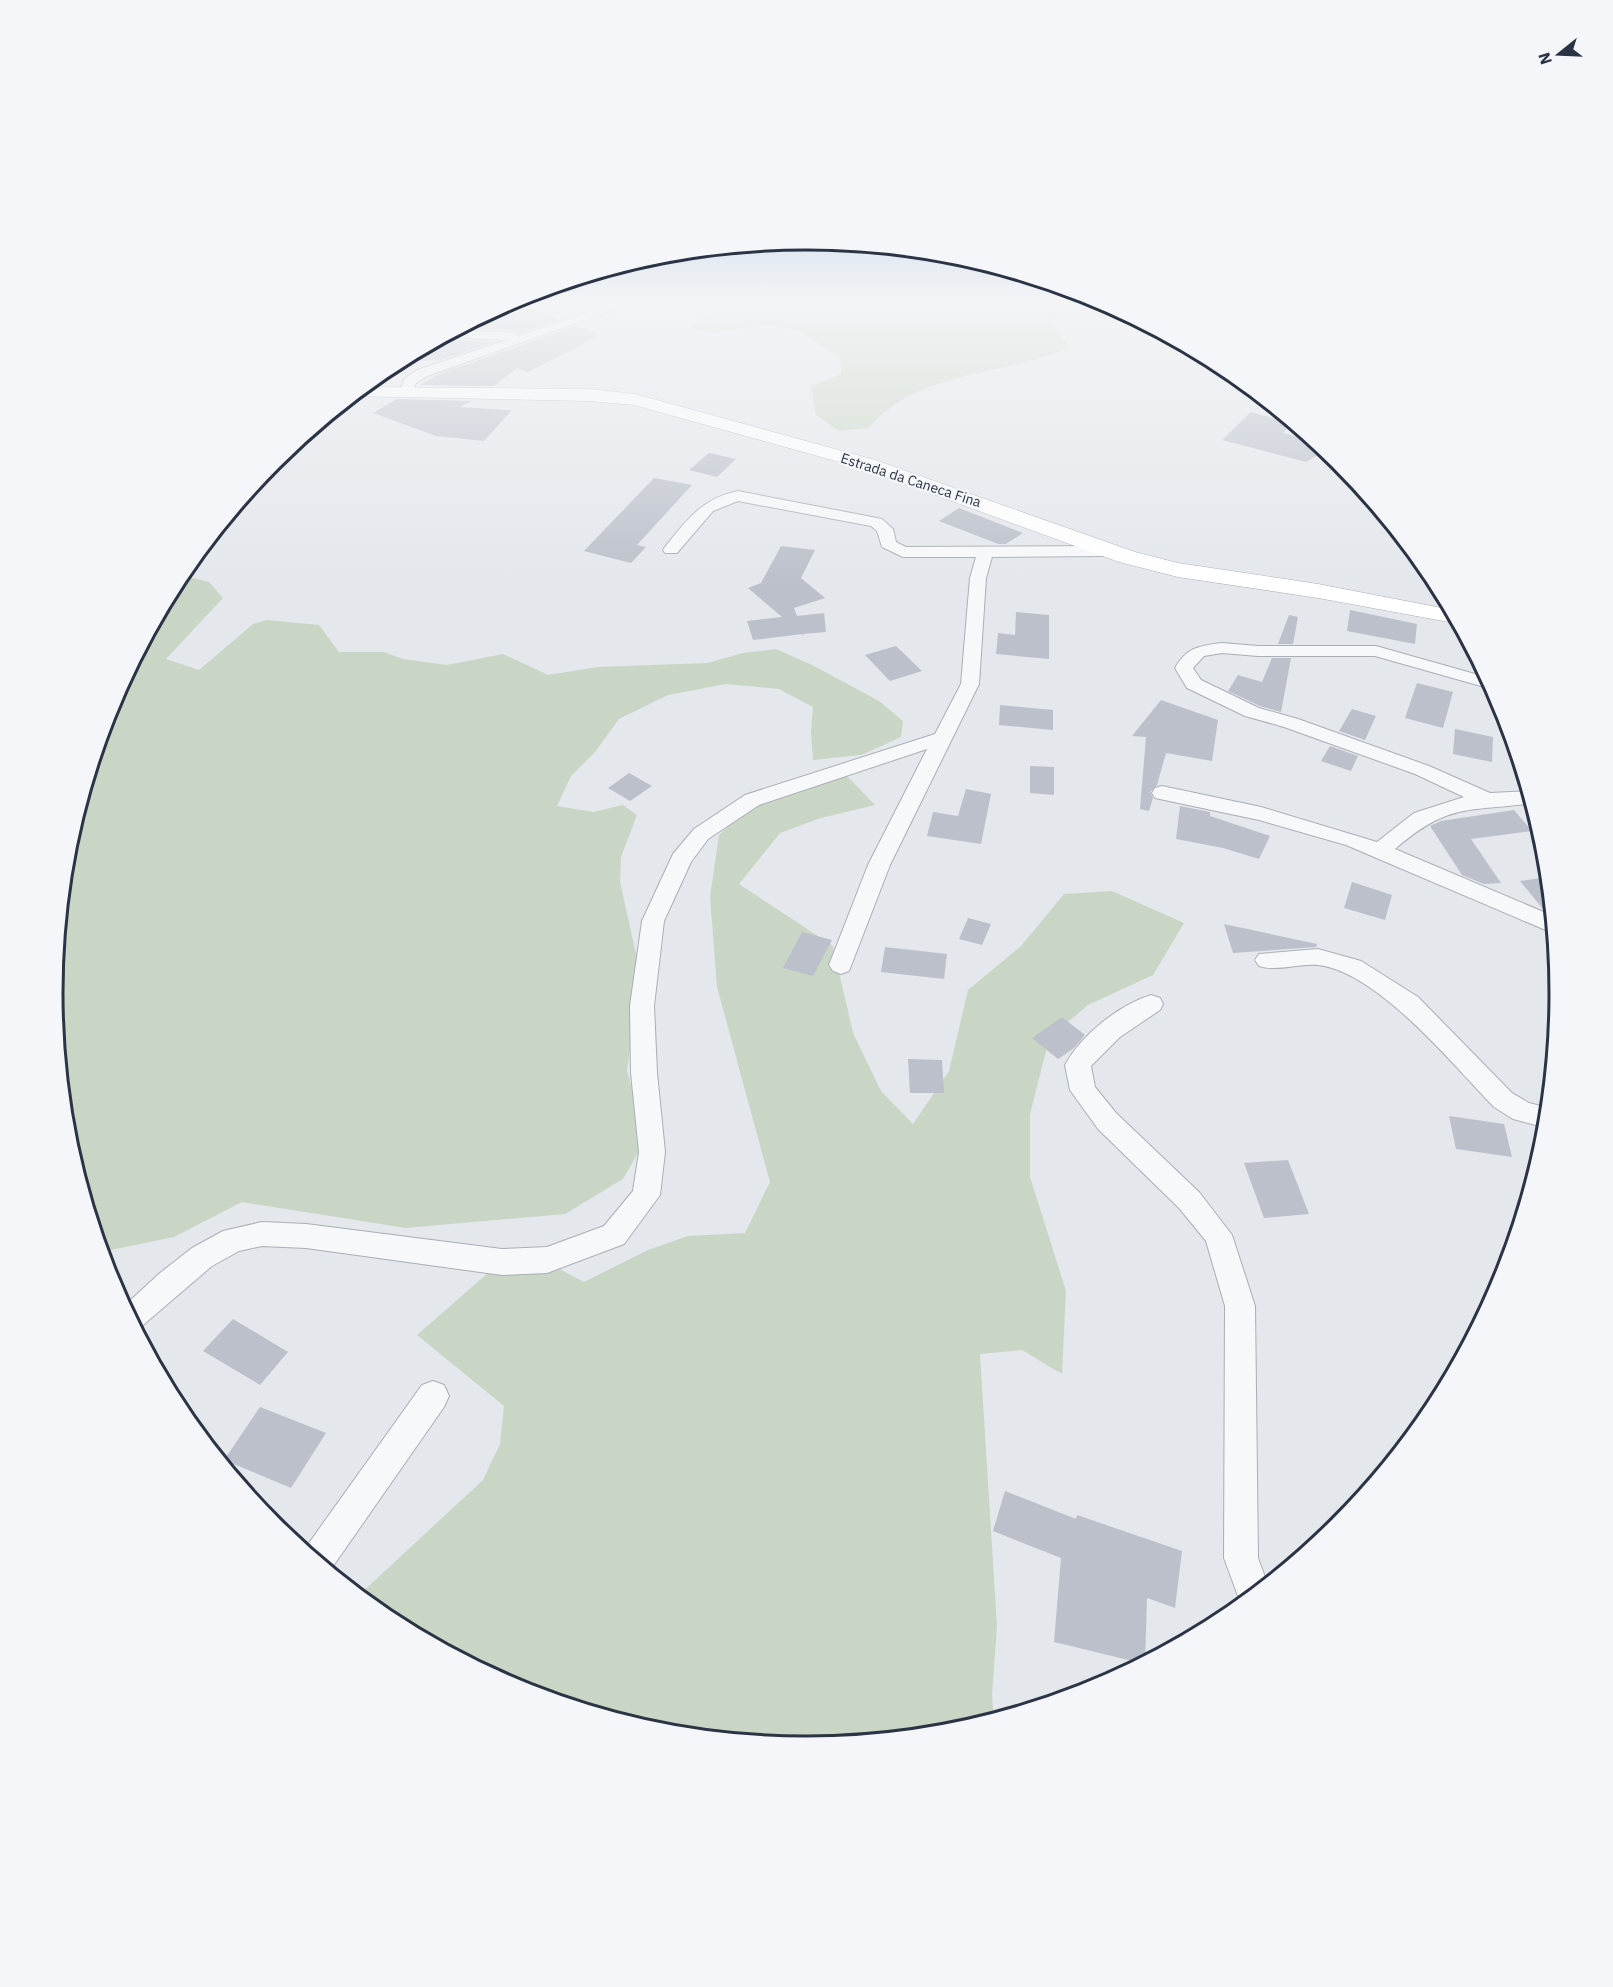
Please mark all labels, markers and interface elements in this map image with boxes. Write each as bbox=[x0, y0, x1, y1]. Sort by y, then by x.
north arrow bbox=[1529, 24, 1589, 84]
text: N bbox=[1533, 50, 1556, 67]
street label: Estrada da Caneca Fina bbox=[839, 449, 984, 511]

